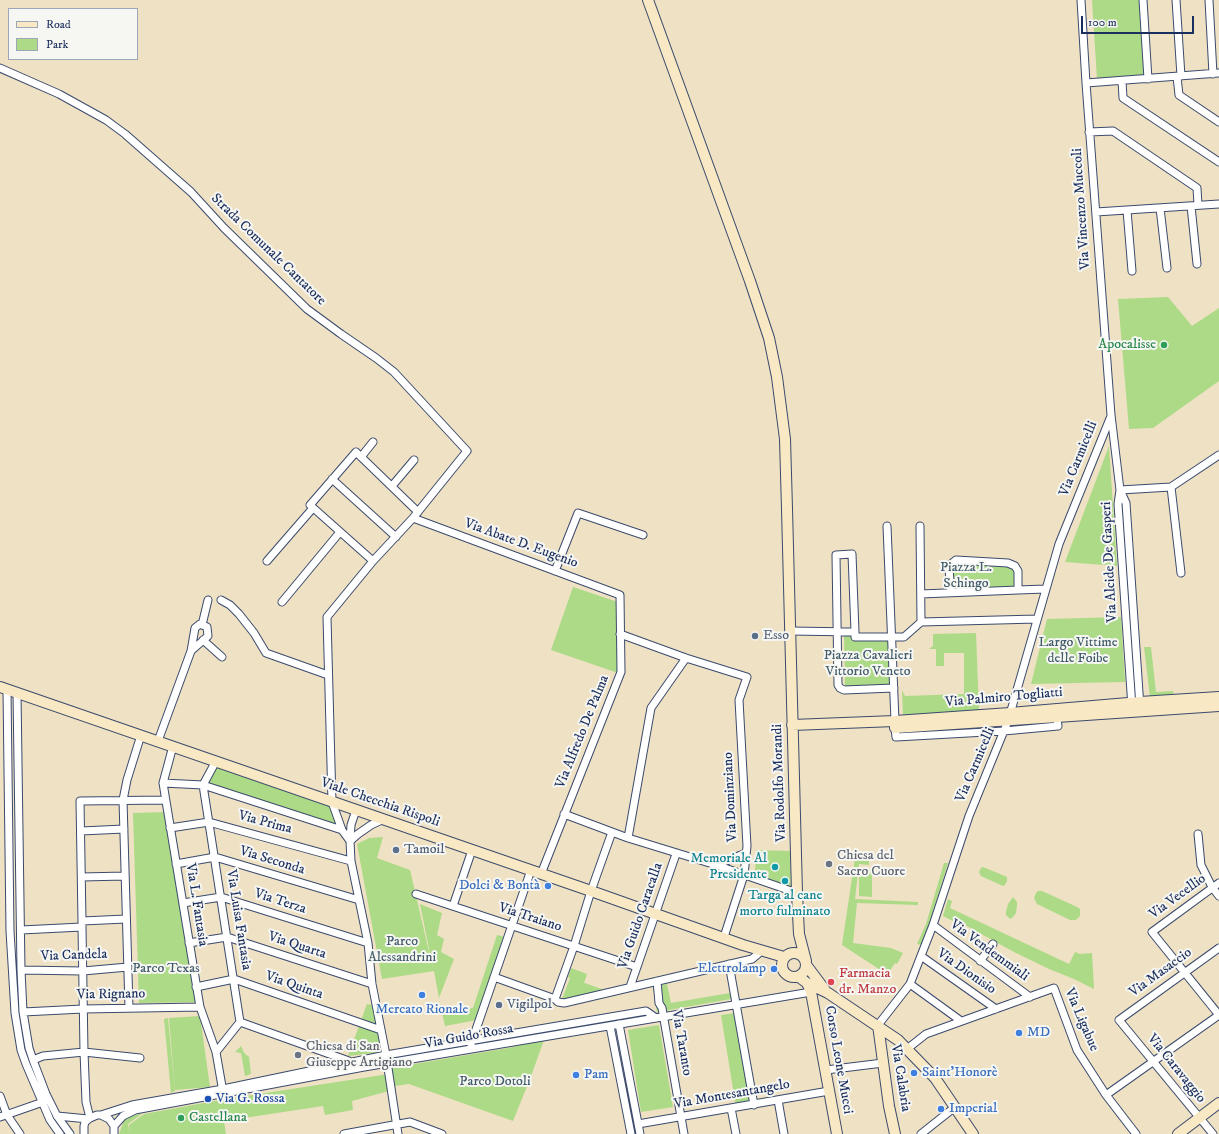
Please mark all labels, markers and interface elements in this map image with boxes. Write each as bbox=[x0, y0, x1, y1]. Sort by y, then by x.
legend bbox=[8, 8, 138, 60]
scale bar bbox=[1083, 8, 1196, 34]
text: 100 m bbox=[1088, 15, 1117, 30]
text: Road bbox=[46, 17, 71, 32]
text: Park bbox=[46, 37, 68, 52]
street label: Via Vincenzo Muccoli bbox=[1069, 148, 1095, 270]
street label: Strada Comunale Cantatore bbox=[207, 191, 329, 309]
place label: Apocalisse bbox=[1098, 337, 1156, 353]
marker: Apocalisse bbox=[1159, 340, 1169, 350]
street label: Via Carmicelli bbox=[1056, 419, 1102, 499]
street label: Via Alcide De Gasperi bbox=[1098, 501, 1122, 623]
street label: Via Abate D. Eugenio bbox=[462, 516, 580, 572]
park label: Piazza L. Schingo bbox=[940, 560, 992, 592]
place label: Esso bbox=[763, 628, 789, 644]
marker: Esso bbox=[750, 631, 760, 641]
park label: Largo Vittime delle Foibe bbox=[1038, 635, 1118, 668]
park label: Piazza Cavalieri Vittorio Veneto bbox=[824, 648, 912, 680]
street label: Via Alfredo De Palma bbox=[553, 673, 613, 791]
street label: Via Palmiro Togliatti bbox=[945, 684, 1063, 712]
street label: Via Rodolfo Morandi bbox=[770, 724, 790, 842]
street label: Via Carmicelli bbox=[953, 725, 999, 805]
street label: Via Dominziano bbox=[720, 752, 742, 842]
street label: Viale Checchia Rispoli bbox=[318, 775, 442, 831]
street label: Via Prima bbox=[236, 808, 294, 838]
place label: Tamoil bbox=[404, 842, 444, 858]
street label: Via Seconda bbox=[237, 843, 307, 879]
marker: Tamoil bbox=[391, 845, 401, 855]
place label: Chiesa del Sacro Cuore bbox=[837, 848, 905, 880]
place label: Memoriale Al Presidente bbox=[691, 851, 767, 884]
marker: Chiesa del Sacro Cuore bbox=[824, 859, 834, 869]
street label: Via Guido Caracalla bbox=[615, 861, 667, 971]
street label: Via L. Fantasia bbox=[181, 862, 211, 948]
marker: Memoriale Al Presidente bbox=[770, 862, 780, 872]
street label: Via Luisa Fantasia bbox=[222, 869, 254, 971]
street label: Via Vecellio bbox=[1146, 871, 1210, 923]
marker: Targa al cane morto fulminato bbox=[780, 876, 790, 886]
place label: Dolci & Bontà bbox=[459, 878, 540, 894]
marker: Dolci & Bontà bbox=[543, 881, 553, 891]
street label: Via Terza bbox=[252, 886, 308, 918]
place label: Targa al cane morto fulminato bbox=[740, 888, 830, 920]
street label: Via Traiano bbox=[496, 900, 564, 936]
street label: Via Vendemmiali bbox=[946, 917, 1032, 985]
street label: Via Quarta bbox=[266, 929, 328, 963]
park label: Parco Alessandrini bbox=[368, 934, 436, 966]
street label: Via Masaccio bbox=[1126, 945, 1196, 1001]
street label: Via Candela bbox=[40, 946, 108, 966]
street label: Via Dionisio bbox=[933, 946, 999, 998]
park label: Parco Texas bbox=[132, 961, 200, 977]
place label: Elettrolamp bbox=[698, 961, 766, 977]
marker: Elettrolamp bbox=[769, 964, 779, 974]
place label: Farmacia dr. Manzo bbox=[839, 966, 896, 998]
street label: Via Quinta bbox=[263, 968, 325, 1004]
marker: Farmacia dr. Manzo bbox=[826, 977, 836, 987]
street label: Via Rignano bbox=[77, 986, 145, 1004]
street label: Via Ligabue bbox=[1060, 986, 1102, 1054]
marker: Mercato Rionale bbox=[417, 990, 427, 1000]
place label: Vigilpol bbox=[507, 997, 552, 1013]
marker: Vigilpol bbox=[494, 1000, 504, 1010]
place label: Mercato Rionale bbox=[376, 1002, 468, 1018]
street label: Corso Leone Mucci bbox=[820, 1005, 856, 1115]
street label: Via Taranto bbox=[667, 1009, 695, 1077]
street label: Via Guido Rossa bbox=[423, 1021, 515, 1053]
place label: MD bbox=[1027, 1025, 1050, 1041]
marker: MD bbox=[1014, 1028, 1024, 1038]
street label: Via Caravaggio bbox=[1143, 1031, 1209, 1107]
place label: Chiesa di San Giuseppe Artigiano bbox=[306, 1039, 412, 1072]
street label: Via Calabria bbox=[886, 1043, 914, 1113]
marker: Chiesa di San Giuseppe Artigiano bbox=[293, 1050, 303, 1060]
place label: Saint'Honorè bbox=[922, 1065, 998, 1081]
place label: Pam bbox=[584, 1067, 609, 1083]
marker: Saint'Honorè bbox=[909, 1068, 919, 1078]
marker: Pam bbox=[571, 1070, 581, 1080]
park label: Parco Dotoli bbox=[459, 1074, 531, 1090]
street label: Via Montesantangelo bbox=[673, 1077, 791, 1113]
place label: Via G. Rossa bbox=[216, 1091, 285, 1107]
marker: Via G. Rossa bbox=[203, 1094, 213, 1104]
place label: Imperial bbox=[949, 1101, 997, 1117]
marker: Imperial bbox=[936, 1104, 946, 1114]
place label: Castellana bbox=[189, 1110, 247, 1126]
marker: Castellana bbox=[176, 1113, 186, 1123]

